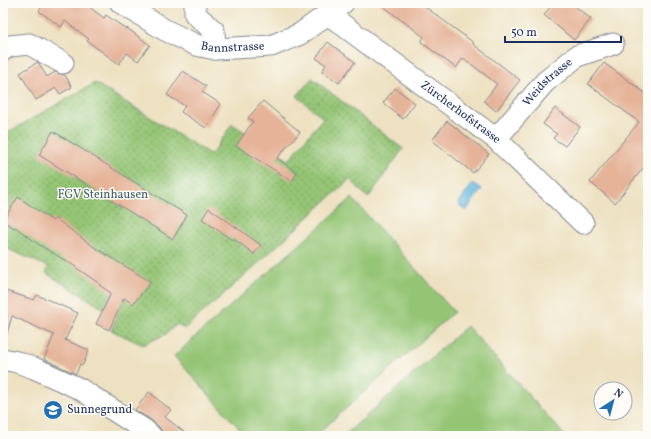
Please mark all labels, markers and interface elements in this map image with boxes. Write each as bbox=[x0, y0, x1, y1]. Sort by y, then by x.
scale bar bbox=[505, 18, 621, 44]
text: 50 m bbox=[511, 25, 537, 41]
street label: Bannstrasse bbox=[199, 38, 265, 57]
street label: Weidstrasse bbox=[519, 54, 576, 110]
street label: Zürcherhofstrasse bbox=[417, 77, 504, 148]
park label: FGV Steinhausen bbox=[58, 187, 148, 203]
north arrow bbox=[593, 381, 633, 421]
text: N bbox=[610, 386, 626, 403]
school or university icon: Sunnegrund bbox=[42, 399, 64, 421]
place label: Sunnegrund bbox=[67, 402, 133, 418]

